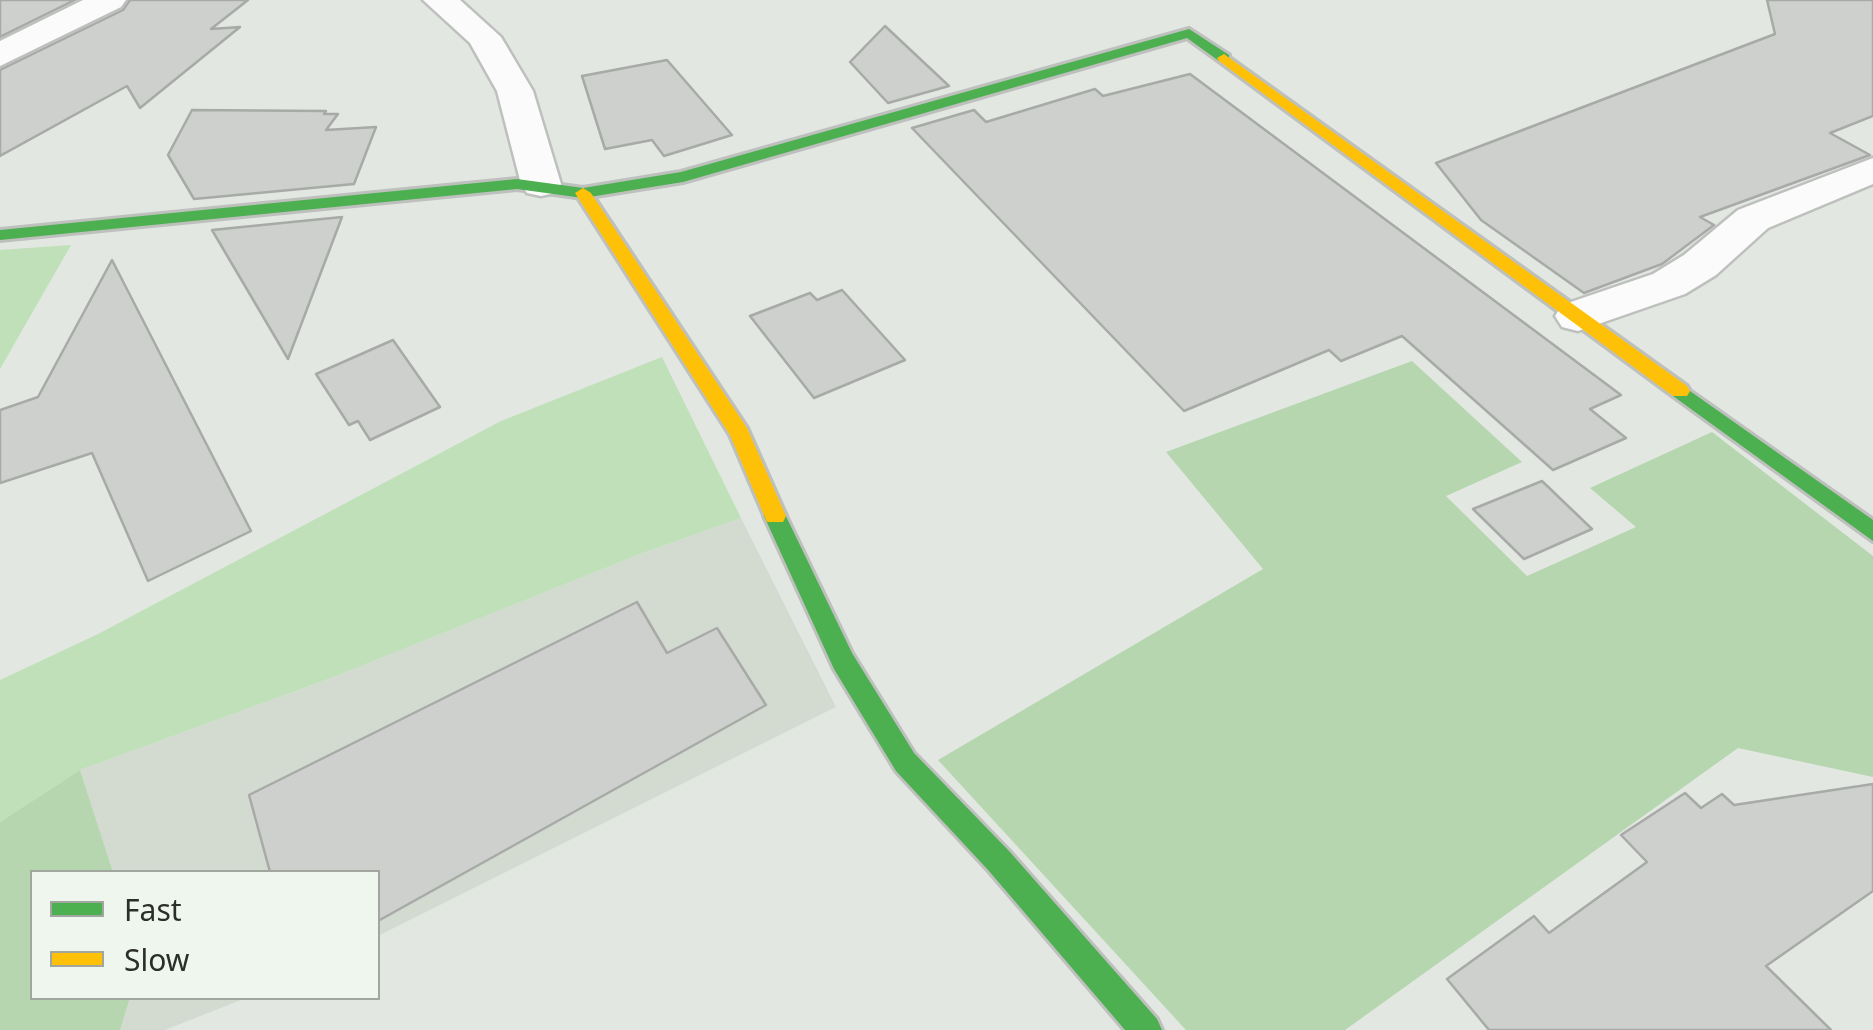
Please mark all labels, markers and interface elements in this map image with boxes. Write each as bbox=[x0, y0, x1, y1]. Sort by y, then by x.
legend bbox=[30, 870, 380, 1000]
text: Fast bbox=[124, 889, 182, 930]
text: Slow bbox=[124, 939, 189, 980]

